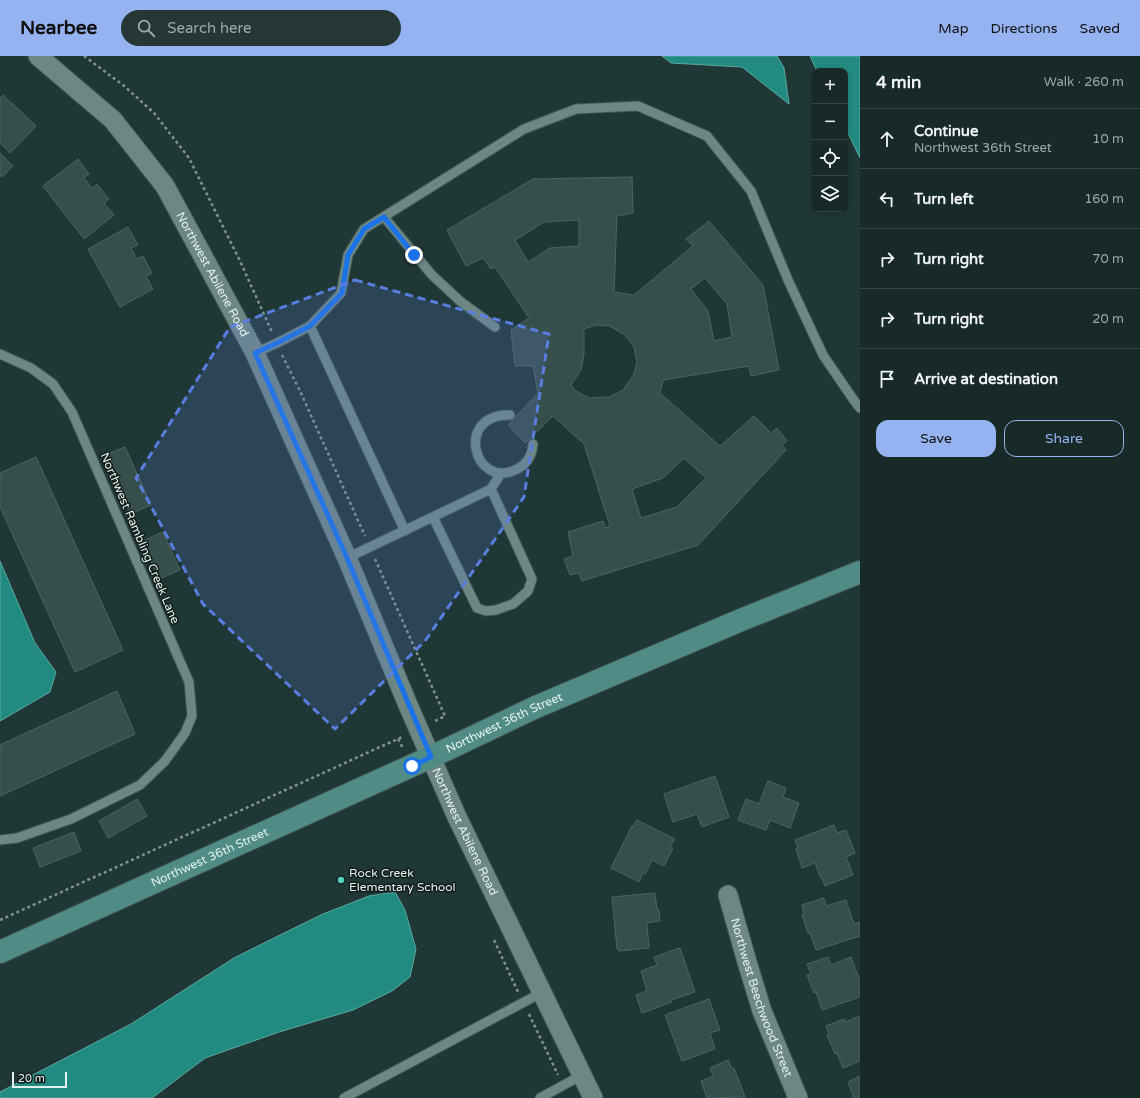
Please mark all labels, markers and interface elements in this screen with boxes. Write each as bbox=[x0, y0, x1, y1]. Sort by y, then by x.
search box bbox=[121, 10, 401, 46]
text: Nearbee bbox=[20, 17, 97, 39]
icon: search bbox=[135, 17, 157, 39]
text: Search here bbox=[167, 19, 252, 37]
text: Map bbox=[938, 20, 969, 37]
text: Directions bbox=[991, 20, 1058, 37]
text: Saved bbox=[1080, 20, 1120, 37]
map controls bbox=[812, 68, 848, 212]
button: + bbox=[812, 68, 848, 104]
text: 4 min bbox=[876, 72, 921, 93]
text: Walk · 260 m bbox=[1044, 74, 1124, 90]
button: − bbox=[812, 104, 848, 140]
text: Continue bbox=[914, 122, 978, 140]
icon: ahead bbox=[876, 128, 898, 150]
text: 10 m bbox=[1092, 131, 1124, 147]
button: locate bbox=[812, 140, 848, 176]
text: Northwest 36th Street bbox=[914, 140, 1052, 156]
button: layers bbox=[812, 176, 848, 212]
icon: left bbox=[876, 188, 898, 210]
text: Turn left bbox=[914, 190, 974, 208]
text: 160 m bbox=[1084, 191, 1124, 207]
street label: Northwest Abilene Road bbox=[173, 210, 252, 339]
route end bbox=[405, 246, 423, 264]
icon: right bbox=[876, 248, 898, 270]
text: Turn right bbox=[914, 250, 984, 268]
text: 70 m bbox=[1092, 251, 1124, 267]
icon: right bbox=[876, 308, 898, 330]
text: Turn right bbox=[914, 310, 984, 328]
text: 20 m bbox=[1092, 311, 1124, 327]
icon: arrive bbox=[876, 368, 898, 390]
text: Arrive at destination bbox=[914, 370, 1058, 388]
button: Save bbox=[876, 420, 996, 457]
button: Share bbox=[1004, 420, 1124, 457]
street label: Northwest Rambling Creek Lane bbox=[98, 450, 183, 626]
street label: Northwest 36th Street bbox=[444, 689, 565, 756]
route start bbox=[403, 757, 421, 775]
street label: Northwest Abilene Road bbox=[429, 765, 501, 898]
street label: Northwest 36th Street bbox=[149, 824, 271, 890]
place label: Rock Creek Elementary School bbox=[349, 866, 456, 894]
marker: Rock Creek Elementary School bbox=[336, 875, 346, 885]
street label: Northwest Beechwood Street bbox=[728, 916, 796, 1079]
scale bar bbox=[12, 1070, 67, 1089]
text: 20 m bbox=[18, 1072, 45, 1085]

